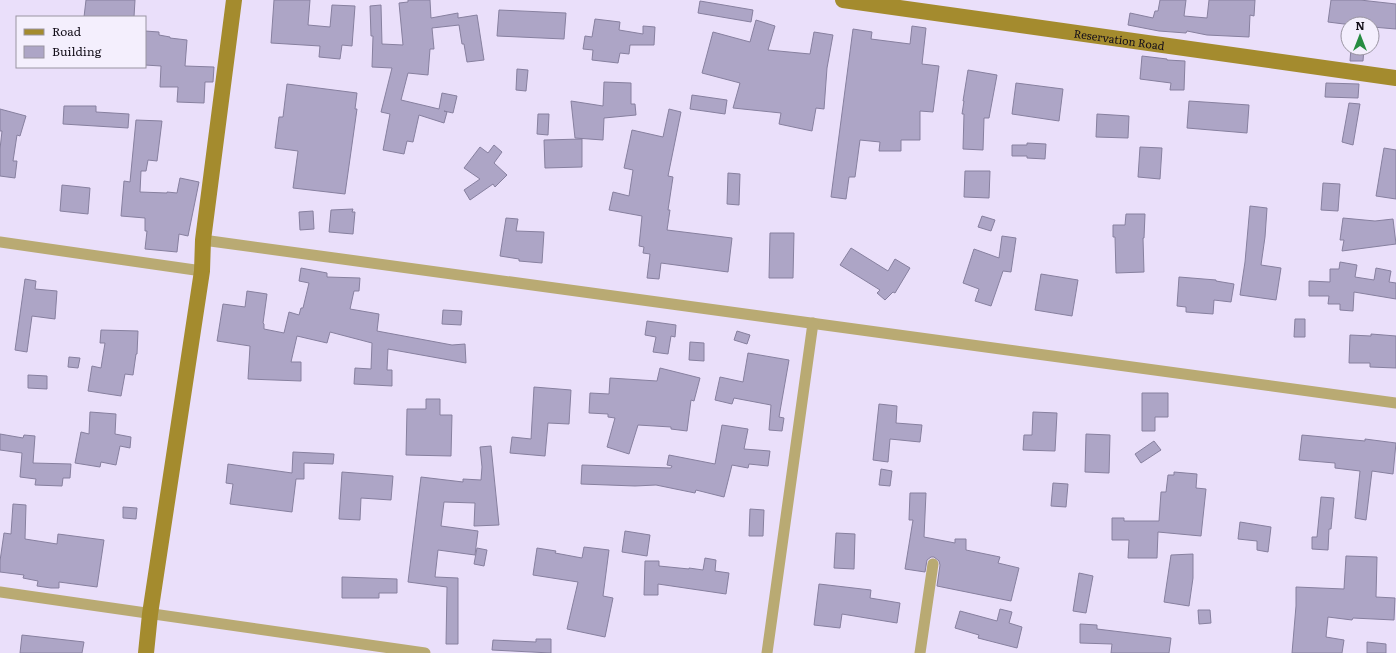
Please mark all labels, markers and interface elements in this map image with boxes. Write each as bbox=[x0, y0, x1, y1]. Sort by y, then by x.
legend bbox=[16, 16, 146, 68]
north arrow bbox=[1340, 16, 1380, 56]
text: N bbox=[1355, 17, 1365, 33]
text: Road bbox=[52, 22, 82, 40]
street label: Reservation Road bbox=[1073, 25, 1166, 53]
text: Building bbox=[52, 42, 102, 60]

